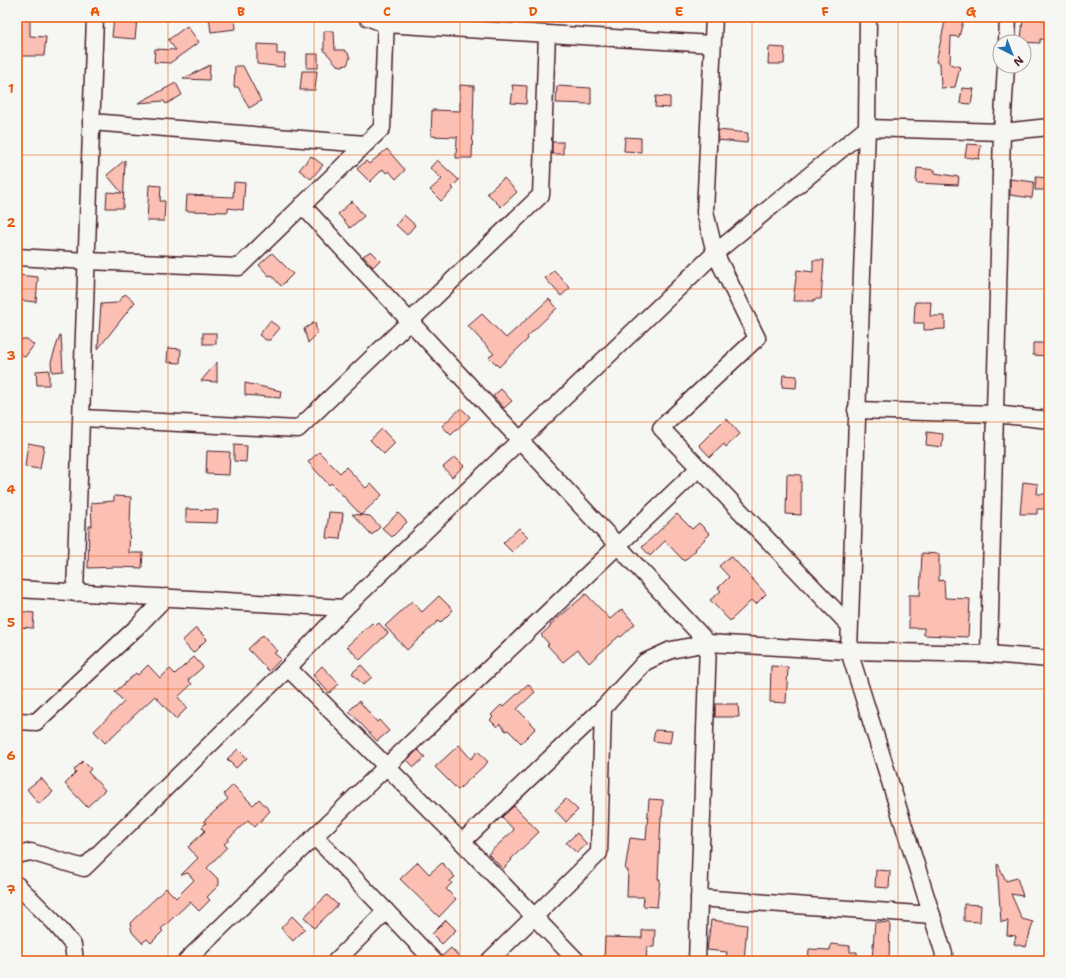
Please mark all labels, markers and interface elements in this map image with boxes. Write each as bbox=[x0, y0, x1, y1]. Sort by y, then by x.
text: A bbox=[90, 3, 100, 20]
text: B bbox=[237, 3, 245, 20]
text: C bbox=[383, 3, 391, 20]
text: D bbox=[528, 3, 538, 20]
text: E bbox=[675, 3, 684, 20]
text: F bbox=[821, 3, 829, 20]
text: G bbox=[966, 3, 977, 20]
north arrow bbox=[992, 34, 1032, 74]
text: N bbox=[1010, 53, 1027, 70]
text: 1 bbox=[8, 80, 14, 97]
text: 2 bbox=[6, 214, 16, 231]
text: 3 bbox=[6, 347, 16, 364]
text: 4 bbox=[6, 481, 16, 498]
text: 5 bbox=[7, 614, 15, 631]
text: 6 bbox=[6, 747, 16, 764]
text: 7 bbox=[6, 881, 16, 898]

